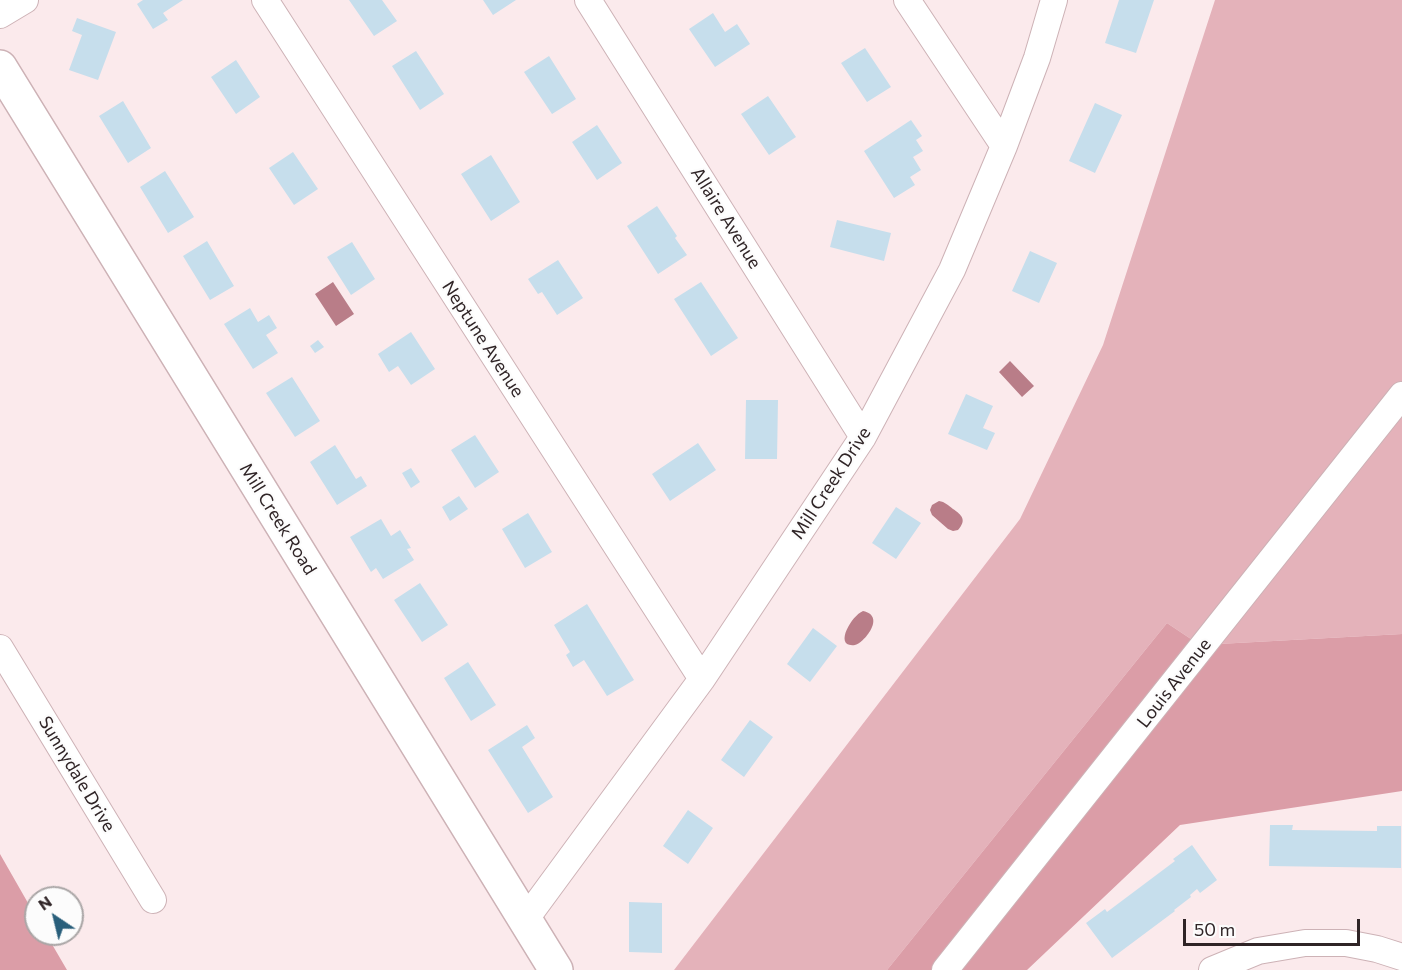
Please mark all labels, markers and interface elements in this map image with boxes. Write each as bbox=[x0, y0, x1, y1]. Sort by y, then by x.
street label: Allaire Avenue bbox=[686, 163, 766, 273]
street label: Neptune Avenue bbox=[437, 277, 529, 401]
street label: Mill Creek Drive bbox=[787, 423, 875, 543]
street label: Mill Creek Road bbox=[235, 459, 321, 579]
street label: Louis Avenue bbox=[1132, 634, 1216, 732]
street label: Sunnydale Drive bbox=[34, 712, 120, 836]
north arrow bbox=[24, 886, 84, 946]
text: N bbox=[34, 891, 55, 914]
scale bar bbox=[1186, 907, 1363, 945]
text: 50 m bbox=[1194, 918, 1235, 940]

